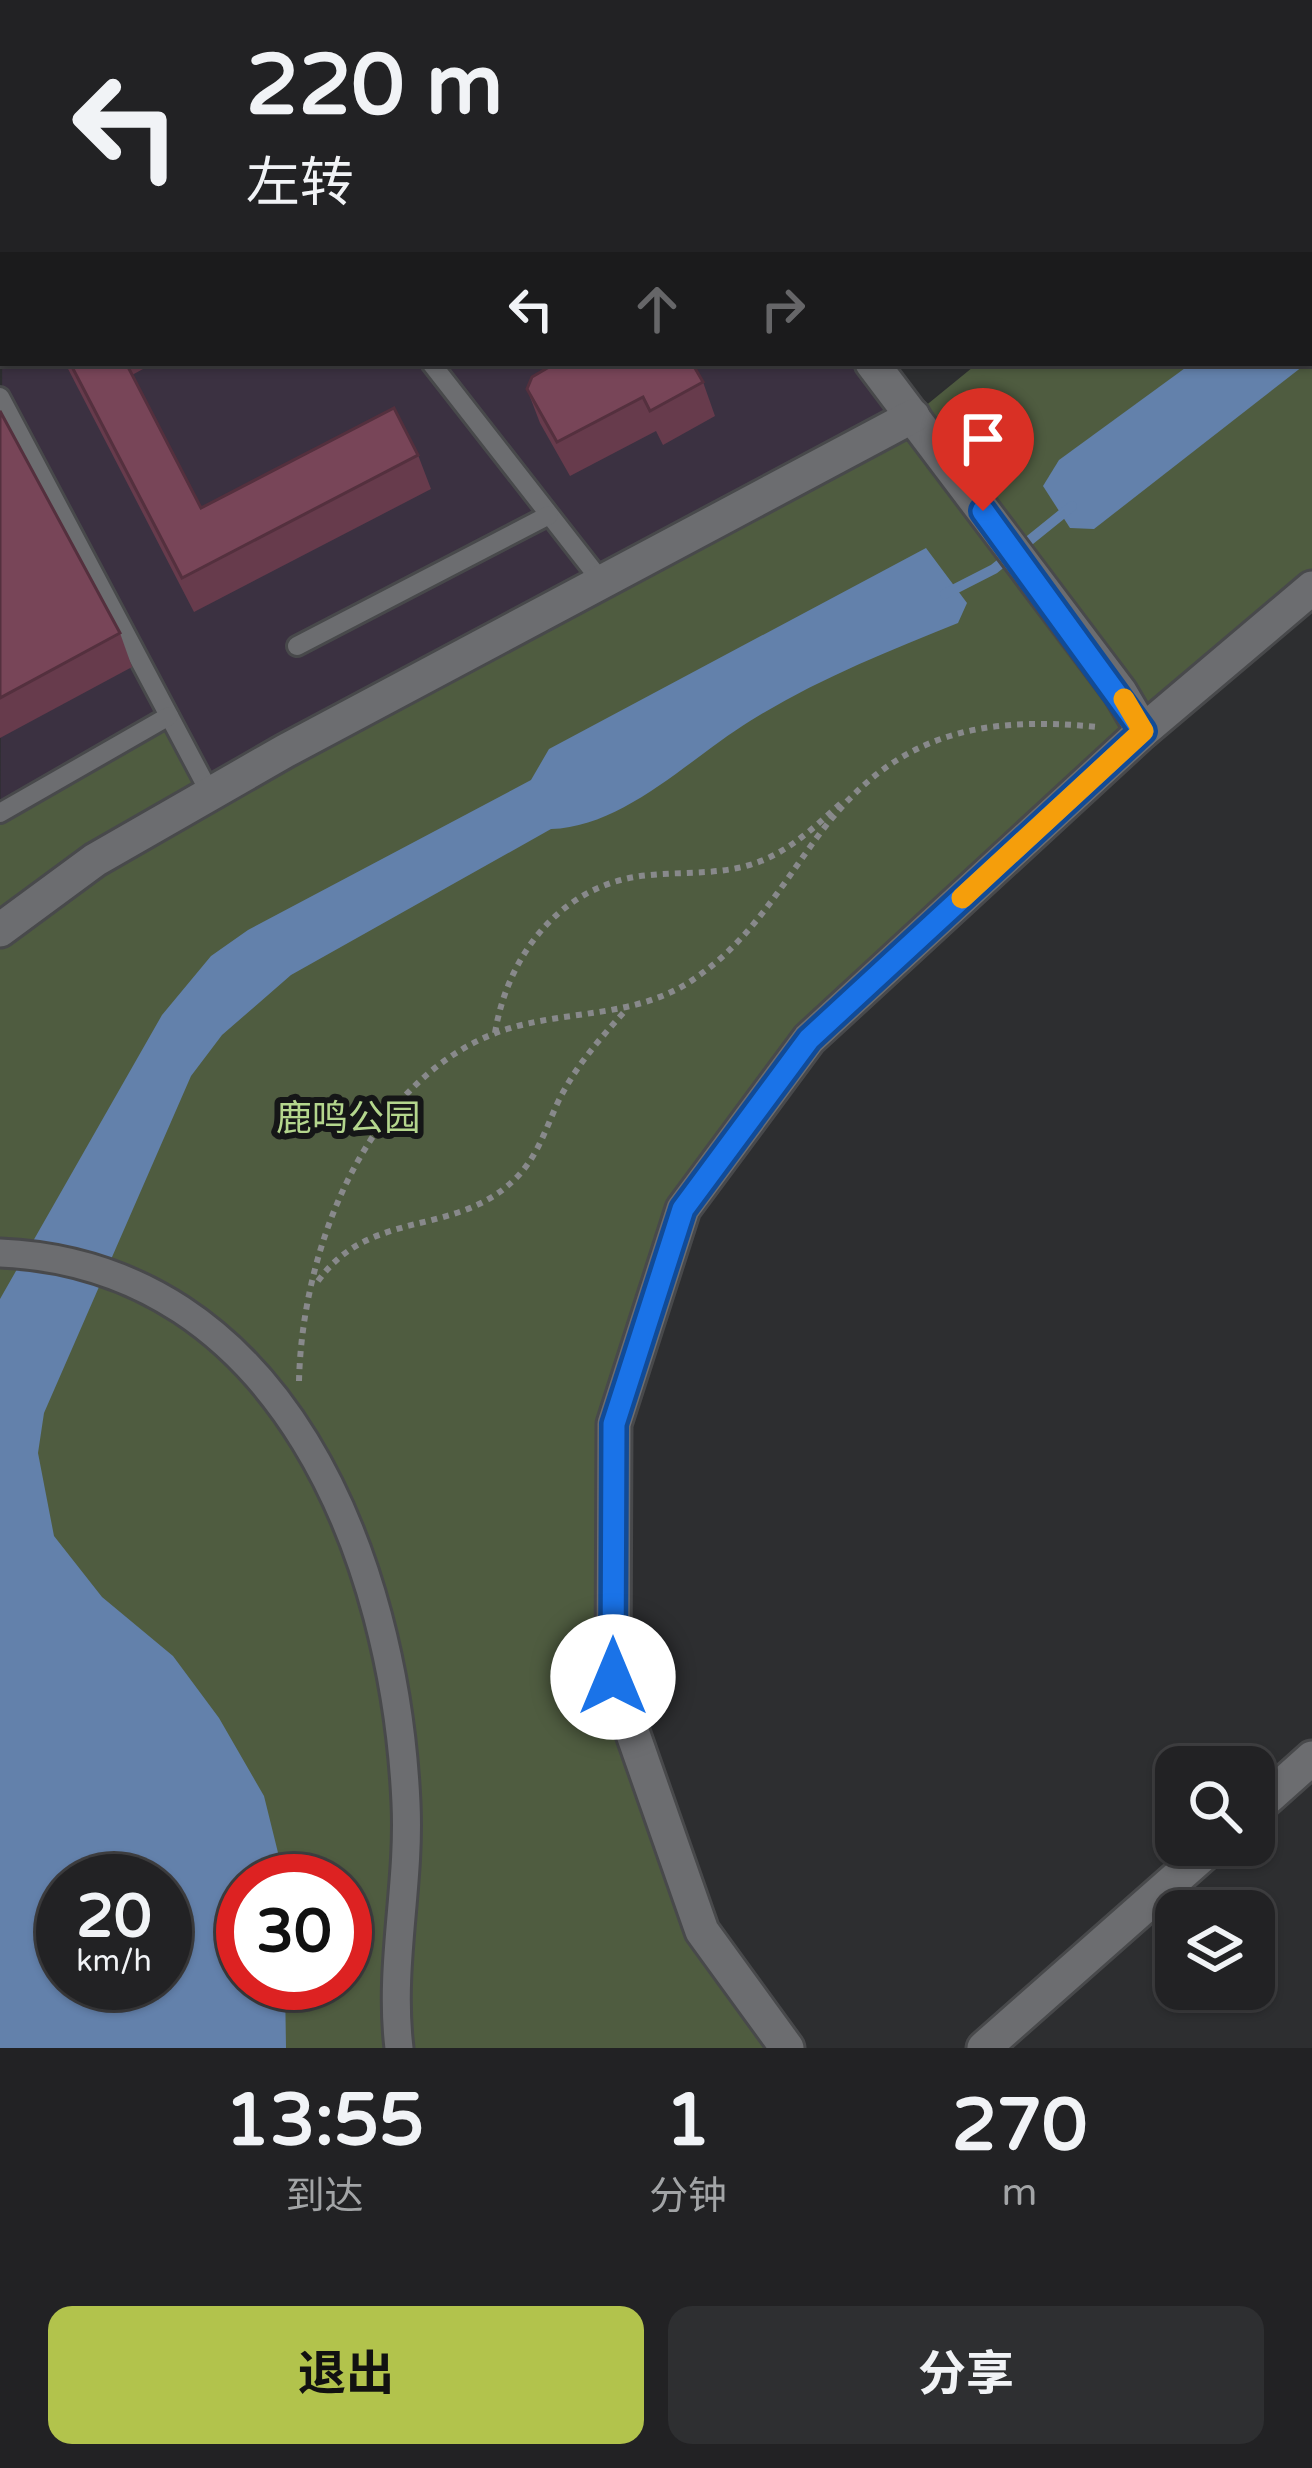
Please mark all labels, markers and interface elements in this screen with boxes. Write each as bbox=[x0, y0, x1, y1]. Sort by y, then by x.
text: 220 m bbox=[246, 36, 503, 137]
icon: left bbox=[48, 48, 204, 204]
text: 左转 bbox=[246, 151, 354, 216]
icon: left bbox=[498, 276, 564, 342]
icon: ahead bbox=[624, 276, 690, 342]
icon: right bbox=[750, 276, 816, 342]
pin bbox=[932, 388, 1034, 511]
icon: arrive bbox=[950, 406, 1016, 472]
park label: 鹿鸣公园 bbox=[276, 1097, 420, 1140]
position arrow bbox=[550, 1614, 676, 1740]
map controls bbox=[1155, 1746, 1275, 2010]
button: search bbox=[1155, 1746, 1275, 1866]
speed limit sign: 30 bbox=[216, 1854, 372, 2010]
text: 20 bbox=[76, 1881, 152, 1953]
button: layers bbox=[1155, 1890, 1275, 2010]
text: km/h bbox=[76, 1943, 152, 1980]
text: 13:55 bbox=[225, 2078, 424, 2165]
text: 1 bbox=[665, 2078, 711, 2165]
text: 270 bbox=[952, 2083, 1087, 2170]
text: m bbox=[1002, 2169, 1037, 2216]
text: 到达 bbox=[285, 2173, 363, 2220]
text: 分钟 bbox=[649, 2173, 727, 2220]
button: 退出 bbox=[48, 2306, 644, 2444]
button: 分享 bbox=[668, 2306, 1264, 2444]

